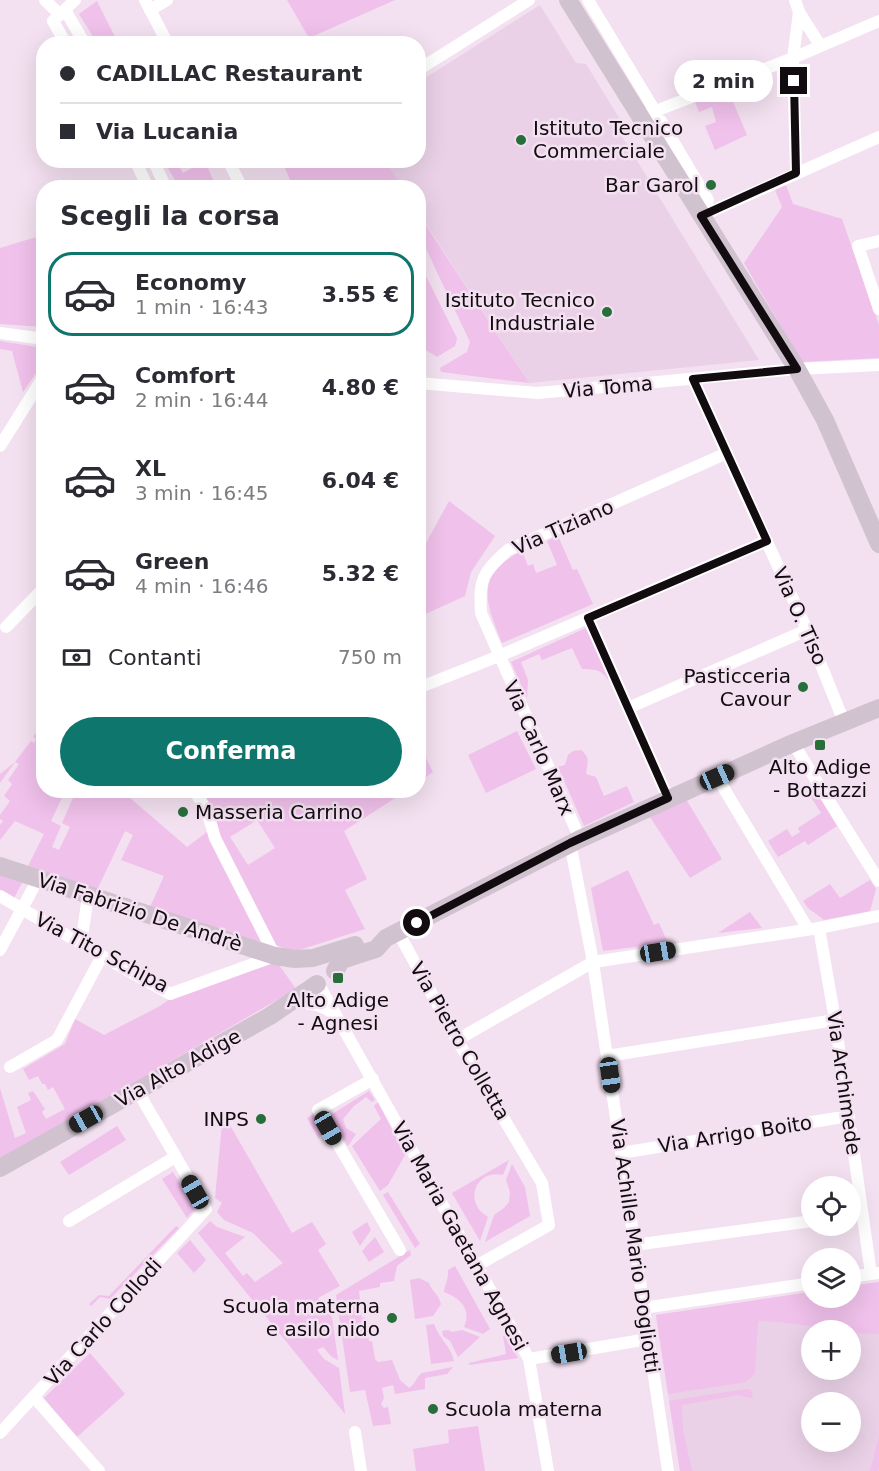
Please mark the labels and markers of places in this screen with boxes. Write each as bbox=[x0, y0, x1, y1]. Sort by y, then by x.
place label: Istituto Tecnico Commerciale bbox=[533, 116, 683, 163]
marker: Istituto Tecnico Commerciale bbox=[514, 133, 528, 147]
place label: Bar Garol bbox=[605, 173, 699, 197]
marker: Bar Garol bbox=[704, 178, 718, 192]
place label: Istituto Tecnico Industriale bbox=[445, 288, 595, 335]
marker: Istituto Tecnico Industriale bbox=[600, 305, 614, 319]
place label: Pasticceria Cavour bbox=[683, 664, 792, 711]
marker: Pasticceria Cavour bbox=[796, 680, 810, 694]
marker: Alto Adige - Bottazzi bbox=[813, 738, 827, 752]
place label: Alto Adige - Bottazzi bbox=[769, 755, 871, 802]
place label: Masseria Carrino bbox=[195, 800, 363, 824]
marker: Masseria Carrino bbox=[176, 805, 190, 819]
marker: Alto Adige - Agnesi bbox=[331, 971, 345, 985]
place label: Alto Adige - Agnesi bbox=[287, 988, 389, 1035]
place label: INPS bbox=[203, 1107, 249, 1131]
marker: INPS bbox=[254, 1112, 268, 1126]
place label: Scuola materna e asilo nido bbox=[223, 1294, 380, 1341]
marker: Scuola materna e asilo nido bbox=[385, 1311, 399, 1325]
place label: Scuola materna bbox=[445, 1397, 602, 1421]
marker: Scuola materna bbox=[426, 1402, 440, 1416]

